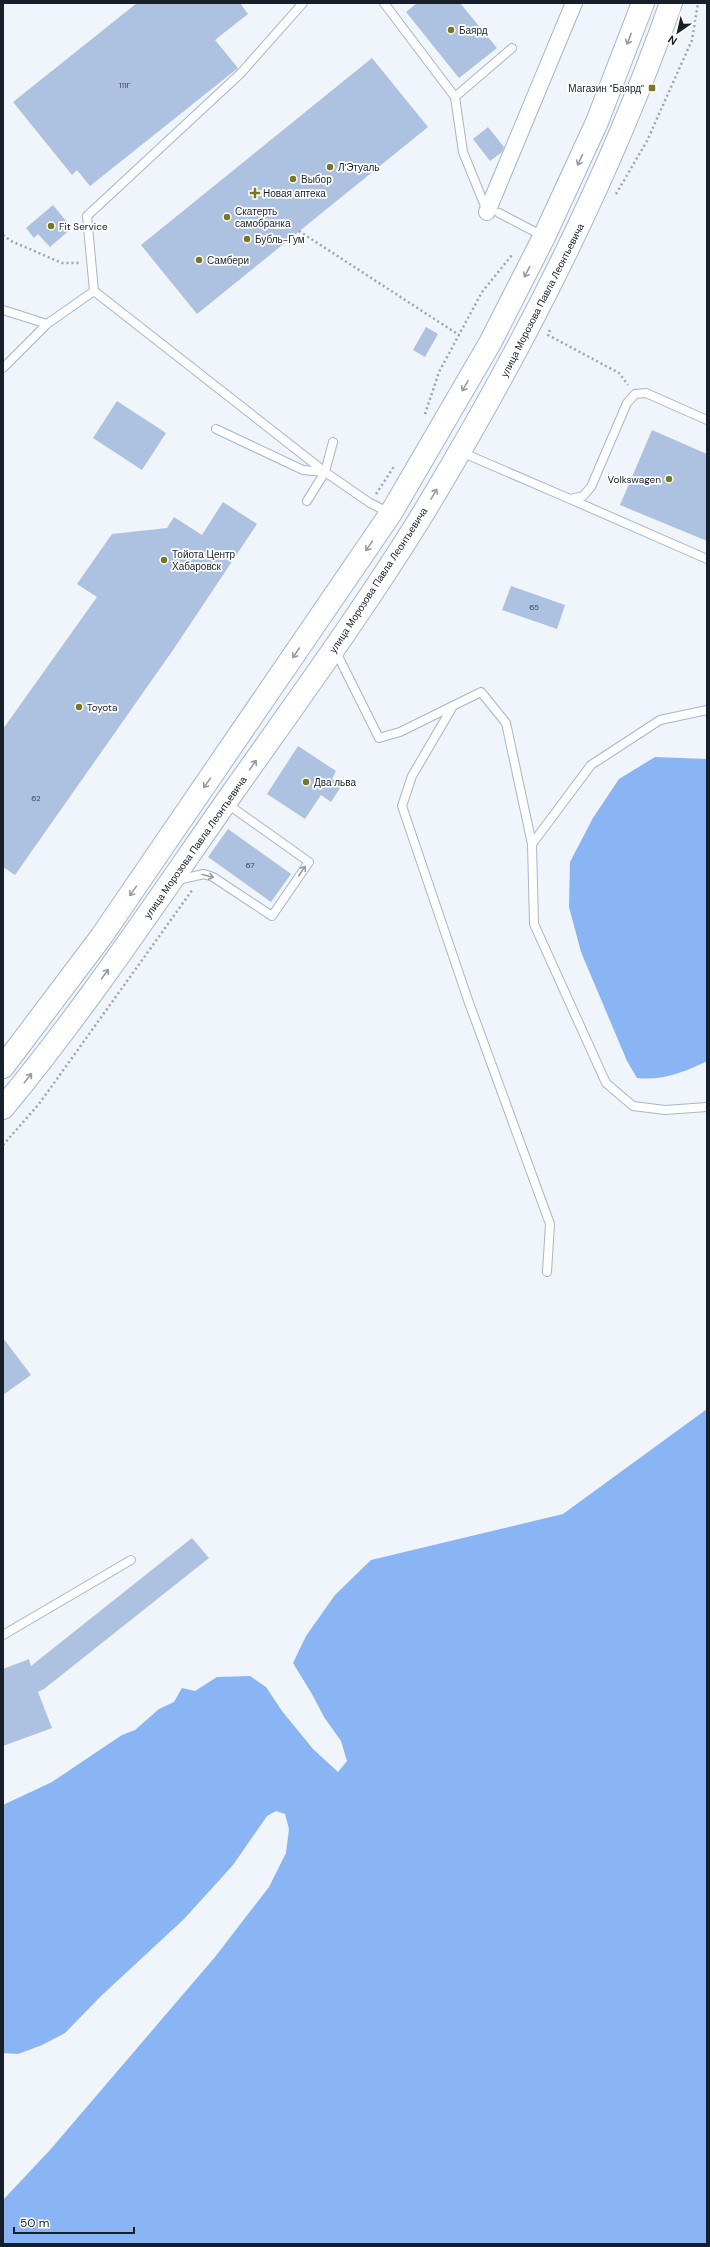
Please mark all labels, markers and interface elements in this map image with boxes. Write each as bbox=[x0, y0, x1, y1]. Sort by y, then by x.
north arrow bbox=[658, 12, 698, 52]
place label: Баярд bbox=[459, 24, 488, 37]
marker: Баярд bbox=[446, 25, 456, 35]
text: N bbox=[665, 32, 680, 48]
one-way arrow bbox=[625, 33, 633, 45]
house number: 111Г bbox=[119, 80, 132, 90]
place label: Магазин "Баярд" bbox=[568, 82, 644, 95]
marker: Магазин "Баярд" bbox=[647, 83, 657, 93]
one-way arrow bbox=[576, 153, 583, 165]
place label: Л'Этуаль bbox=[338, 161, 380, 174]
marker: Л'Этуаль bbox=[325, 162, 335, 172]
place label: Выбор bbox=[301, 173, 332, 186]
marker: Выбор bbox=[288, 174, 298, 184]
place label: Новая аптека bbox=[263, 187, 326, 200]
marker: Новая аптека bbox=[250, 188, 260, 198]
place label: Скатерть самобранка bbox=[235, 205, 291, 230]
marker: Скатерть самобранка bbox=[222, 212, 232, 222]
place label: Fit Service bbox=[59, 220, 108, 233]
marker: Fit Service bbox=[46, 221, 56, 231]
street label: улица Морозова Павла Леонтьевича bbox=[498, 221, 587, 379]
place label: Бубль-Гум bbox=[255, 233, 305, 246]
marker: Бубль-Гум bbox=[242, 234, 252, 244]
place label: Самбери bbox=[207, 254, 249, 267]
marker: Самбери bbox=[194, 255, 204, 265]
one-way arrow bbox=[522, 265, 530, 277]
one-way arrow bbox=[460, 380, 468, 392]
place label: Volkswagen bbox=[608, 473, 661, 486]
marker: Volkswagen bbox=[664, 474, 674, 484]
one-way arrow bbox=[431, 488, 439, 500]
street label: улица Морозова Павла Леонтьевича bbox=[326, 505, 431, 655]
one-way arrow bbox=[365, 540, 373, 551]
place label: Тойота Центр Хабаровск bbox=[172, 548, 236, 573]
marker: Тойота Центр Хабаровск bbox=[159, 555, 169, 565]
house number: 65 bbox=[529, 602, 539, 612]
one-way arrow bbox=[292, 647, 300, 658]
place label: Toyota bbox=[87, 701, 117, 714]
marker: Toyota bbox=[74, 702, 84, 712]
one-way arrow bbox=[249, 759, 257, 770]
street label: улица Морозова Павла Леонтьевича bbox=[141, 773, 250, 921]
place label: Два льва bbox=[314, 776, 356, 789]
marker: Два льва bbox=[301, 777, 311, 787]
one-way arrow bbox=[202, 778, 211, 789]
house number: 62 bbox=[31, 793, 41, 803]
house number: 67 bbox=[245, 860, 255, 870]
one-way arrow bbox=[298, 865, 306, 876]
one-way arrow bbox=[201, 873, 214, 881]
one-way arrow bbox=[129, 885, 137, 896]
one-way arrow bbox=[101, 969, 109, 980]
one-way arrow bbox=[23, 1073, 32, 1083]
scale bar bbox=[14, 2209, 134, 2235]
text: 50 m bbox=[20, 2215, 49, 2231]

